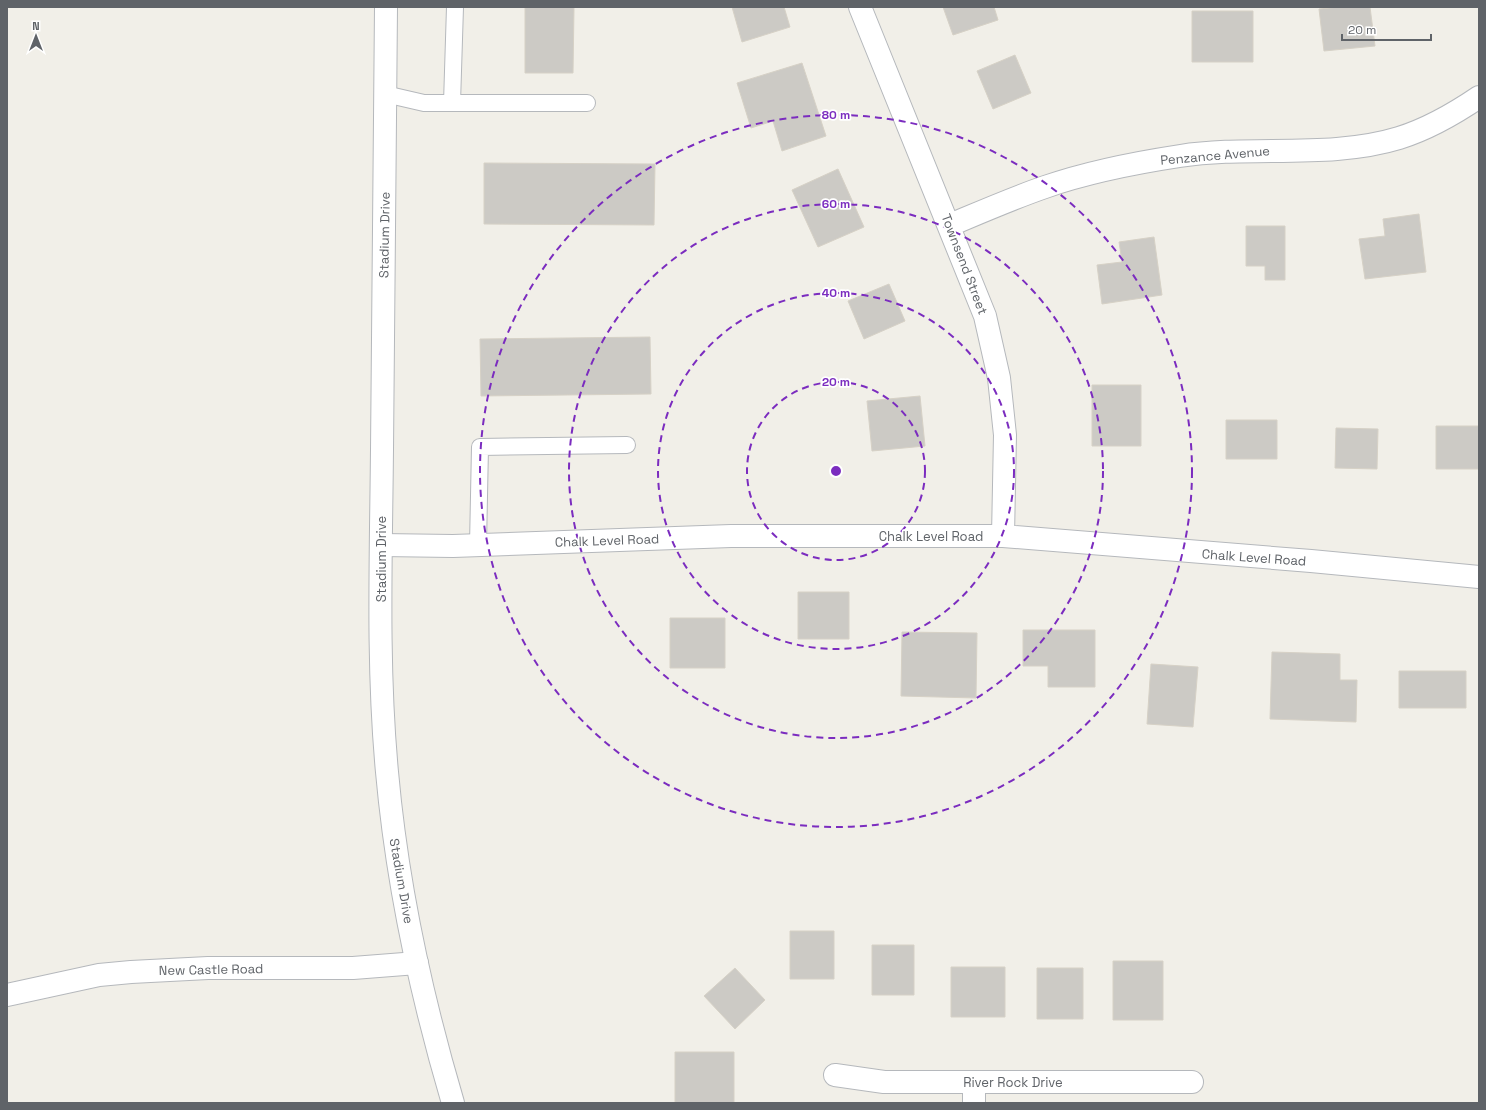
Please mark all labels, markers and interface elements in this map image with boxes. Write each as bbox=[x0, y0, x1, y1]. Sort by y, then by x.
north arrow bbox=[16, 16, 56, 56]
scale bar bbox=[1342, 16, 1431, 42]
text: N bbox=[32, 19, 40, 33]
text: 20 m bbox=[1348, 22, 1376, 38]
text: 80 m bbox=[822, 107, 850, 123]
street label: Penzance Avenue bbox=[1160, 142, 1271, 169]
street label: Stadium Drive bbox=[375, 192, 394, 278]
text: 60 m bbox=[822, 196, 850, 212]
street label: Townsend Street bbox=[937, 211, 992, 317]
text: 40 m bbox=[822, 285, 850, 301]
text: 20 m bbox=[822, 374, 850, 390]
centre of rings bbox=[829, 464, 843, 478]
street label: Stadium Drive bbox=[373, 516, 390, 602]
street label: Chalk Level Road bbox=[879, 528, 983, 545]
street label: Chalk Level Road bbox=[554, 530, 660, 551]
street label: Chalk Level Road bbox=[1201, 545, 1307, 570]
street label: Stadium Drive bbox=[386, 837, 417, 925]
street label: New Castle Road bbox=[159, 960, 263, 979]
street label: River Rock Drive bbox=[963, 1074, 1063, 1091]

